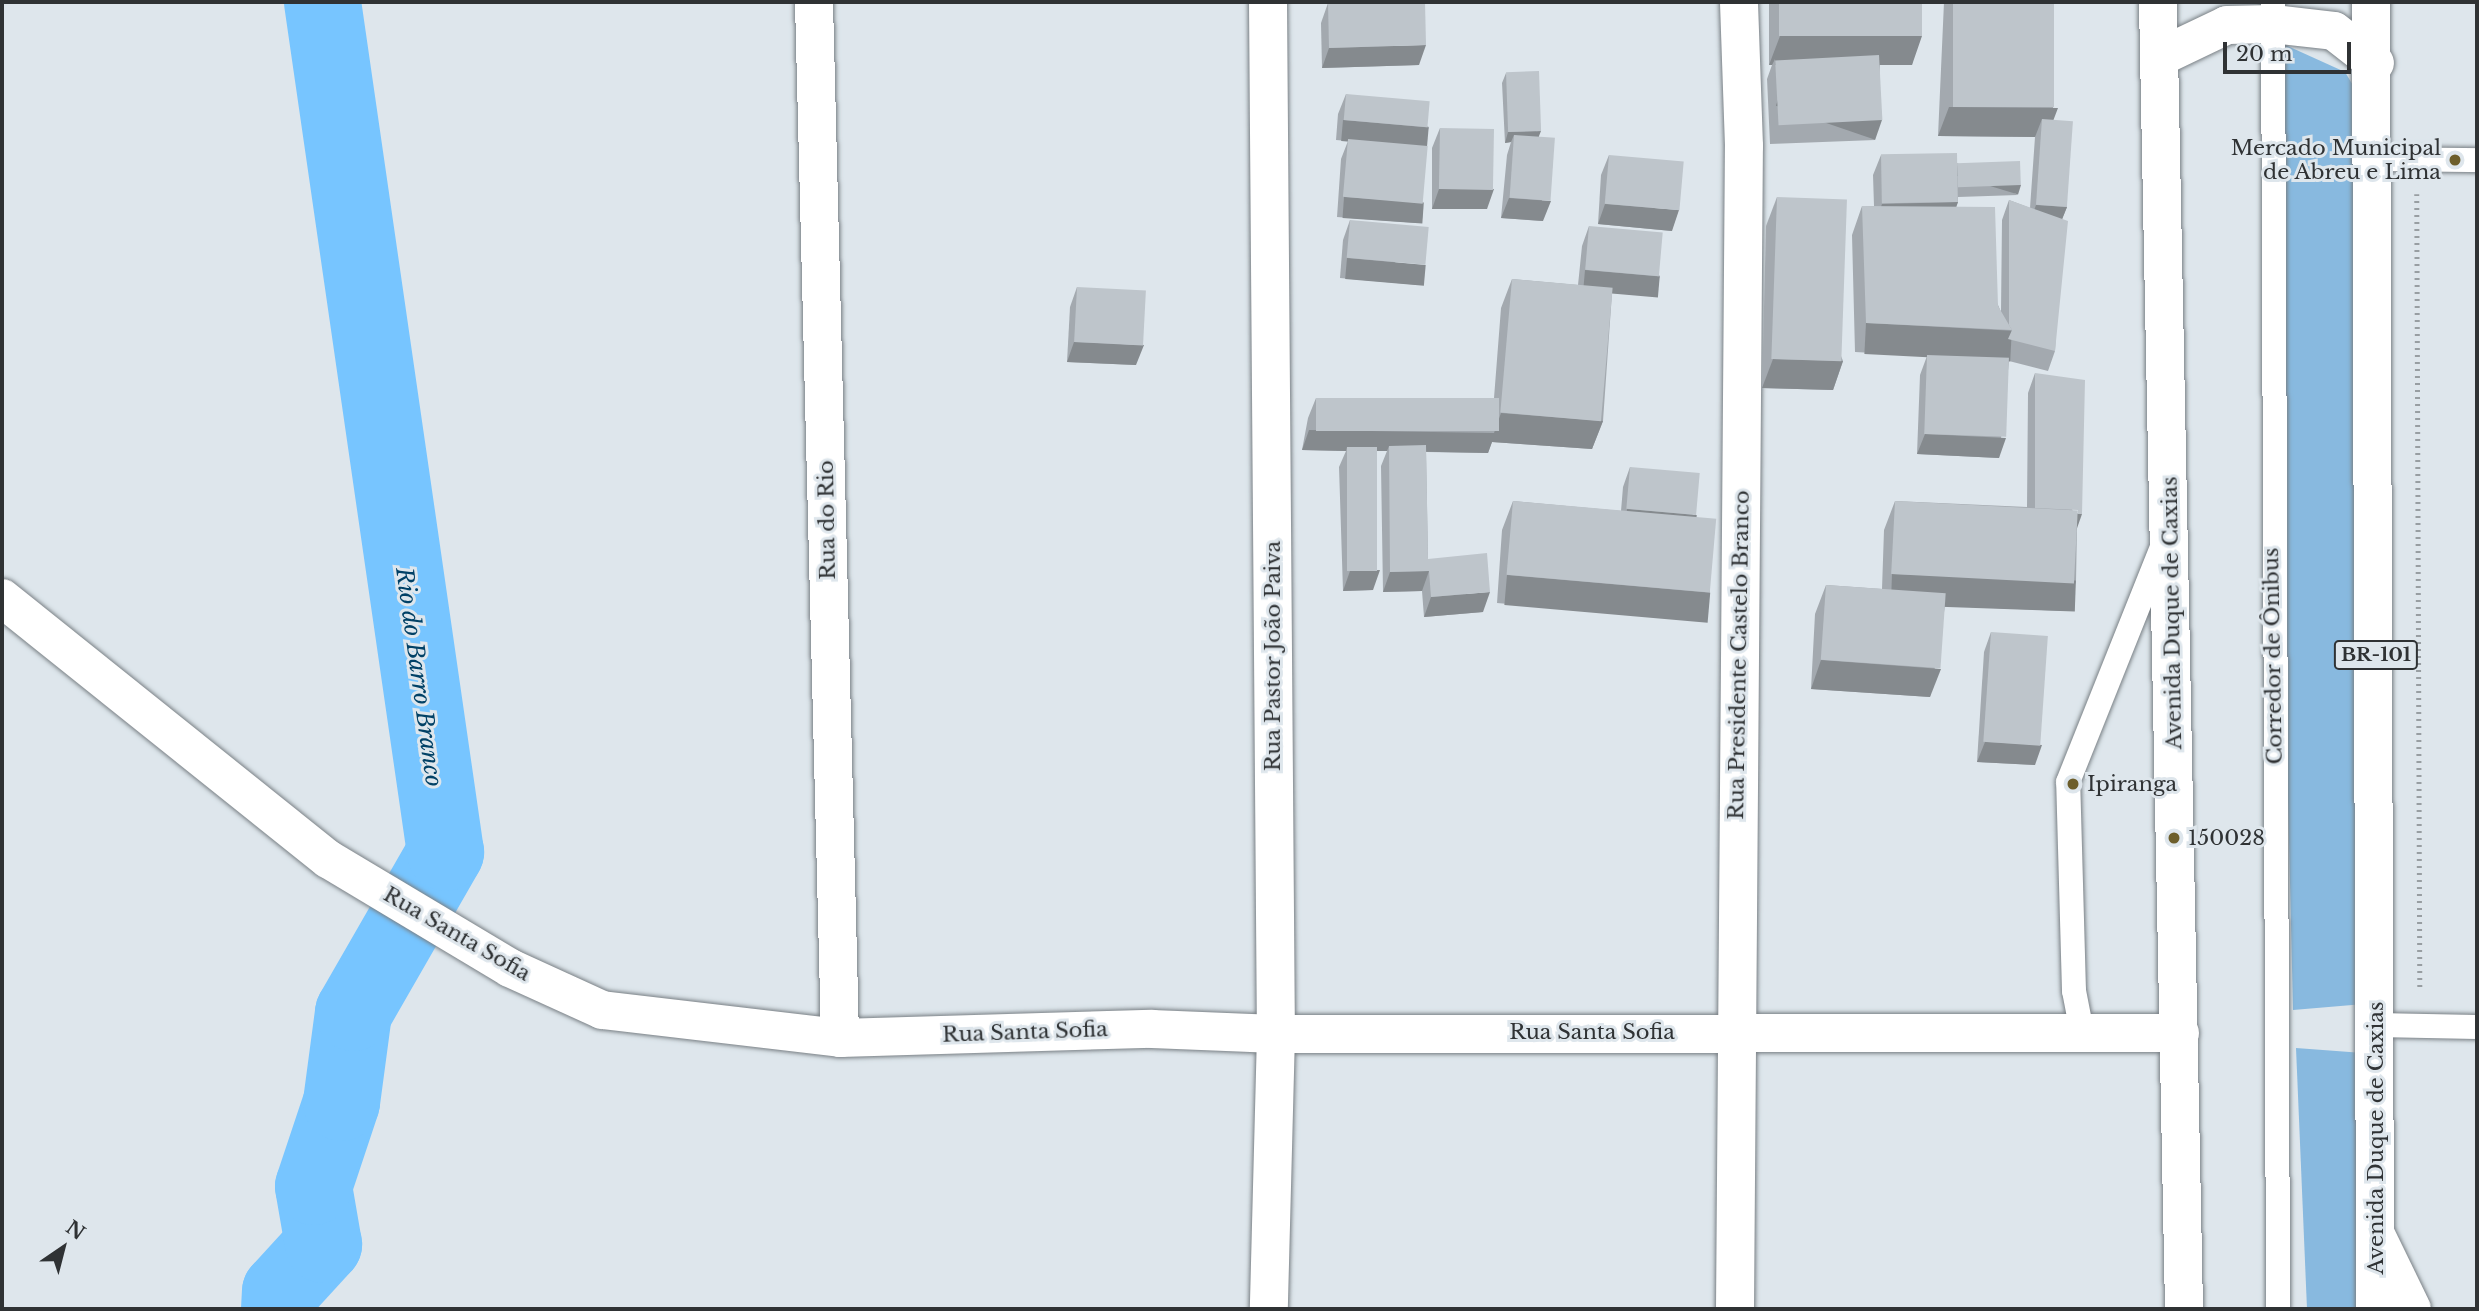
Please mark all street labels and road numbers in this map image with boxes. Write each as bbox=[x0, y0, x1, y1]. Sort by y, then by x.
street label: Rua do Rio bbox=[813, 460, 841, 580]
street label: Avenida Duque de Caxias bbox=[2157, 476, 2187, 750]
street label: Rua Presidente Castelo Branco bbox=[1724, 490, 1754, 820]
street label: Rua Pastor João Paiva bbox=[1260, 540, 1286, 772]
street label: Corredor de Ônibus bbox=[2259, 547, 2287, 765]
road number: BR-101 bbox=[2332, 640, 2420, 670]
street label: Rua Santa Sofia bbox=[379, 882, 535, 986]
street label: Avenida Duque de Caxias bbox=[2363, 1001, 2389, 1275]
street label: Rua Santa Sofia bbox=[942, 1017, 1108, 1047]
street label: Rua Santa Sofia bbox=[1509, 1019, 1675, 1045]

